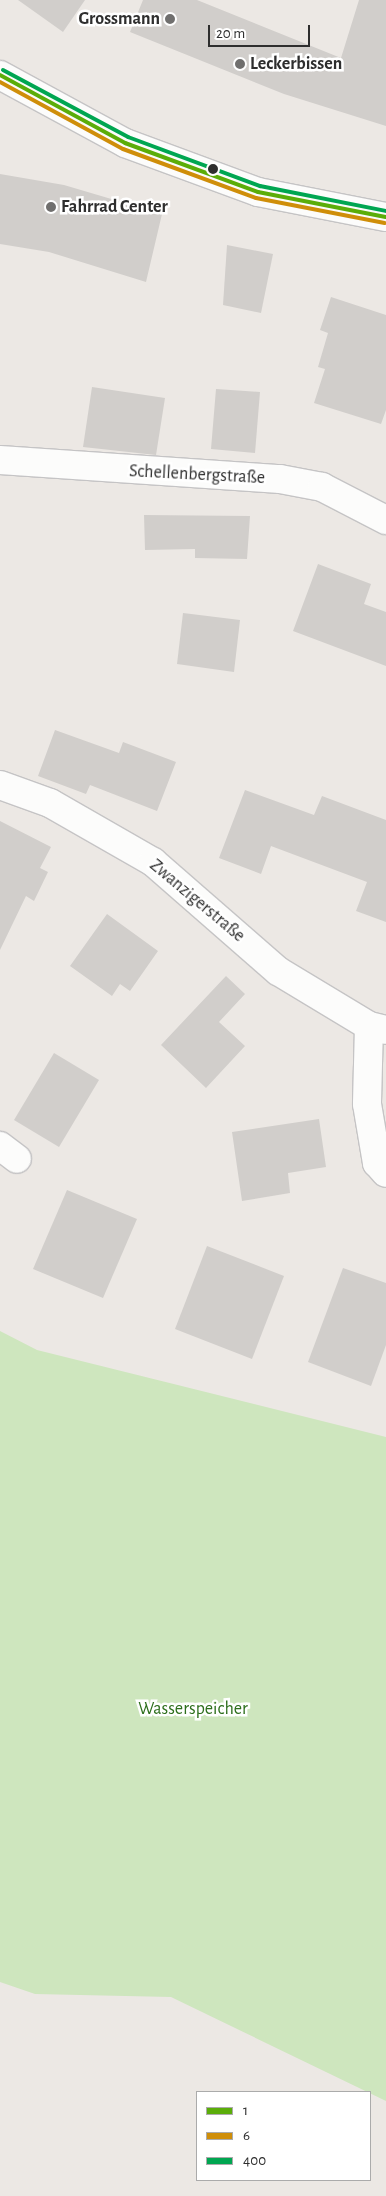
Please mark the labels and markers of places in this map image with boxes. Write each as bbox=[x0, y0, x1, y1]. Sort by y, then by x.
place label: Grossmann bbox=[79, 8, 160, 30]
marker: Grossmann bbox=[164, 13, 176, 25]
place label: Leckerbissen bbox=[250, 53, 342, 75]
marker: Leckerbissen bbox=[234, 58, 246, 70]
unlabelled marker bbox=[208, 164, 218, 174]
place label: Fahrrad Center bbox=[61, 196, 168, 218]
marker: Fahrrad Center bbox=[45, 201, 57, 213]

